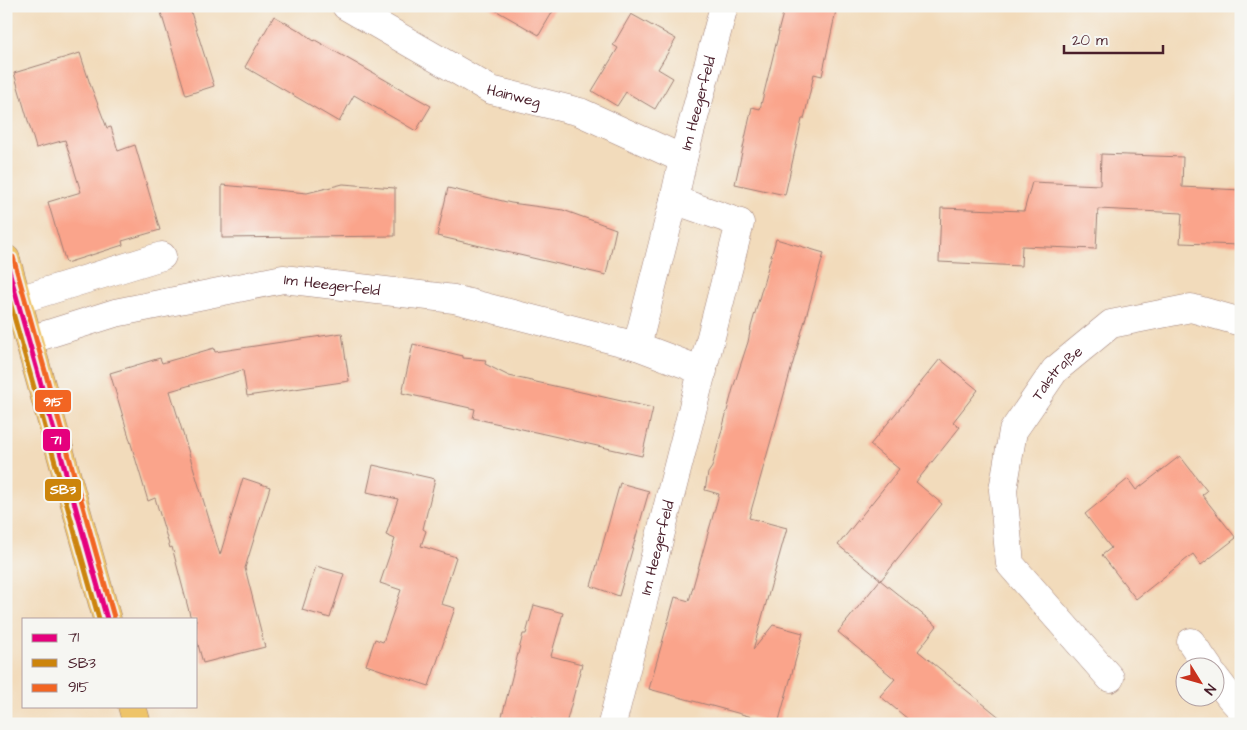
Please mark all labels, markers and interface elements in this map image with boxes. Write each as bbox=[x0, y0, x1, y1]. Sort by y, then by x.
scale bar bbox=[1064, 22, 1163, 54]
text: 20 m bbox=[1072, 30, 1108, 51]
street label: Im Heegerfeld bbox=[675, 53, 721, 152]
street label: Hainweg bbox=[485, 79, 543, 113]
street label: Im Heegerfeld bbox=[283, 269, 382, 301]
street label: Talstraße bbox=[1027, 341, 1087, 405]
line badge: 915 bbox=[34, 389, 72, 413]
text: 915 bbox=[43, 392, 64, 412]
line badge: 71 bbox=[42, 428, 71, 452]
text: 71 bbox=[50, 430, 61, 450]
line badge: SB3 bbox=[44, 478, 82, 502]
text: SB3 bbox=[49, 480, 77, 500]
street label: Im Heegerfeld bbox=[635, 498, 679, 597]
legend bbox=[22, 618, 198, 708]
text: 71 bbox=[68, 627, 79, 648]
text: SB3 bbox=[68, 653, 96, 674]
north arrow bbox=[1174, 658, 1224, 708]
text: 915 bbox=[68, 677, 89, 698]
text: N bbox=[1199, 680, 1220, 699]

